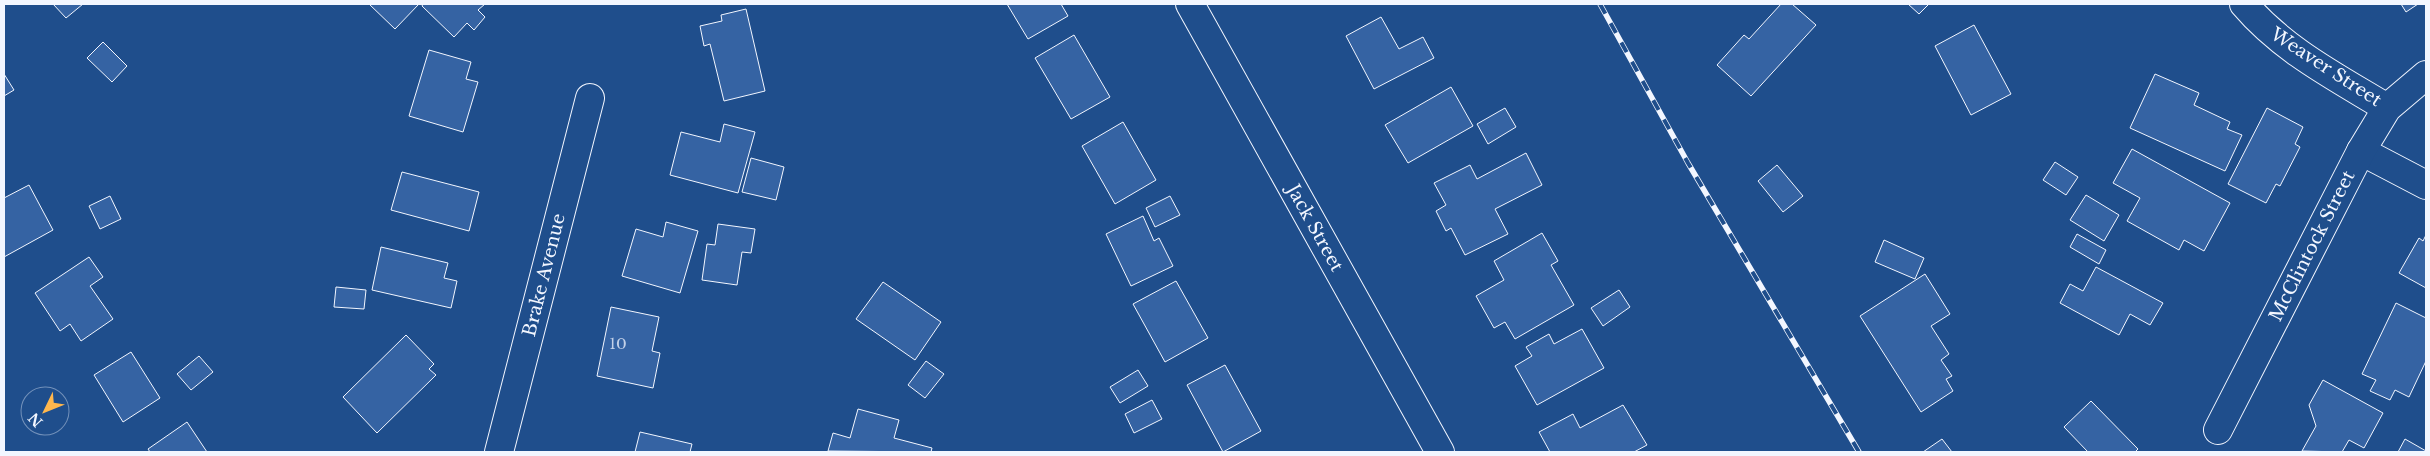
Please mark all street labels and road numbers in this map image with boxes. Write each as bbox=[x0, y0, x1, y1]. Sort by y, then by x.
street label: Weaver Street bbox=[2265, 22, 2386, 111]
street label: McClintock Street bbox=[2265, 167, 2360, 325]
street label: Jack Street bbox=[1281, 179, 1348, 276]
street label: Brake Avenue bbox=[518, 211, 570, 339]

